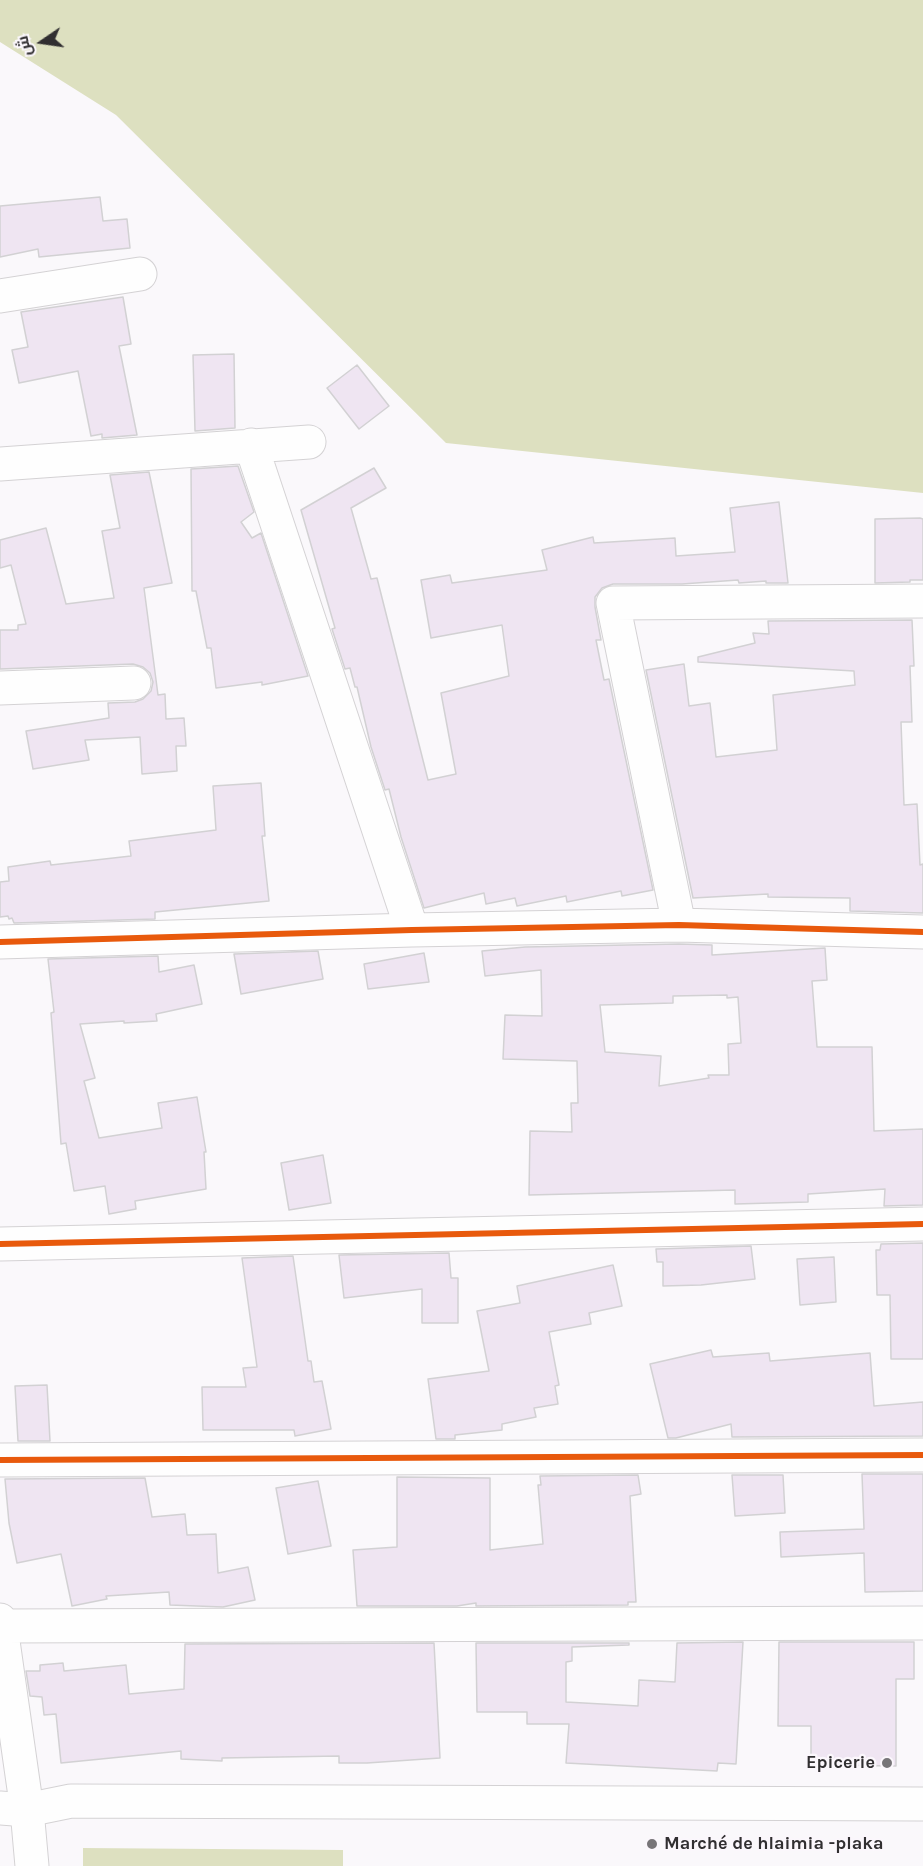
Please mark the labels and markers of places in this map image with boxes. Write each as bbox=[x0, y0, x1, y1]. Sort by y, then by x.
place label: Epicerie bbox=[806, 1752, 875, 1774]
marker: Epicerie bbox=[880, 1756, 894, 1770]
place label: Marché de hlaimia -plaka bbox=[664, 1833, 883, 1855]
marker: Marché de hlaimia -plaka bbox=[645, 1837, 659, 1851]

